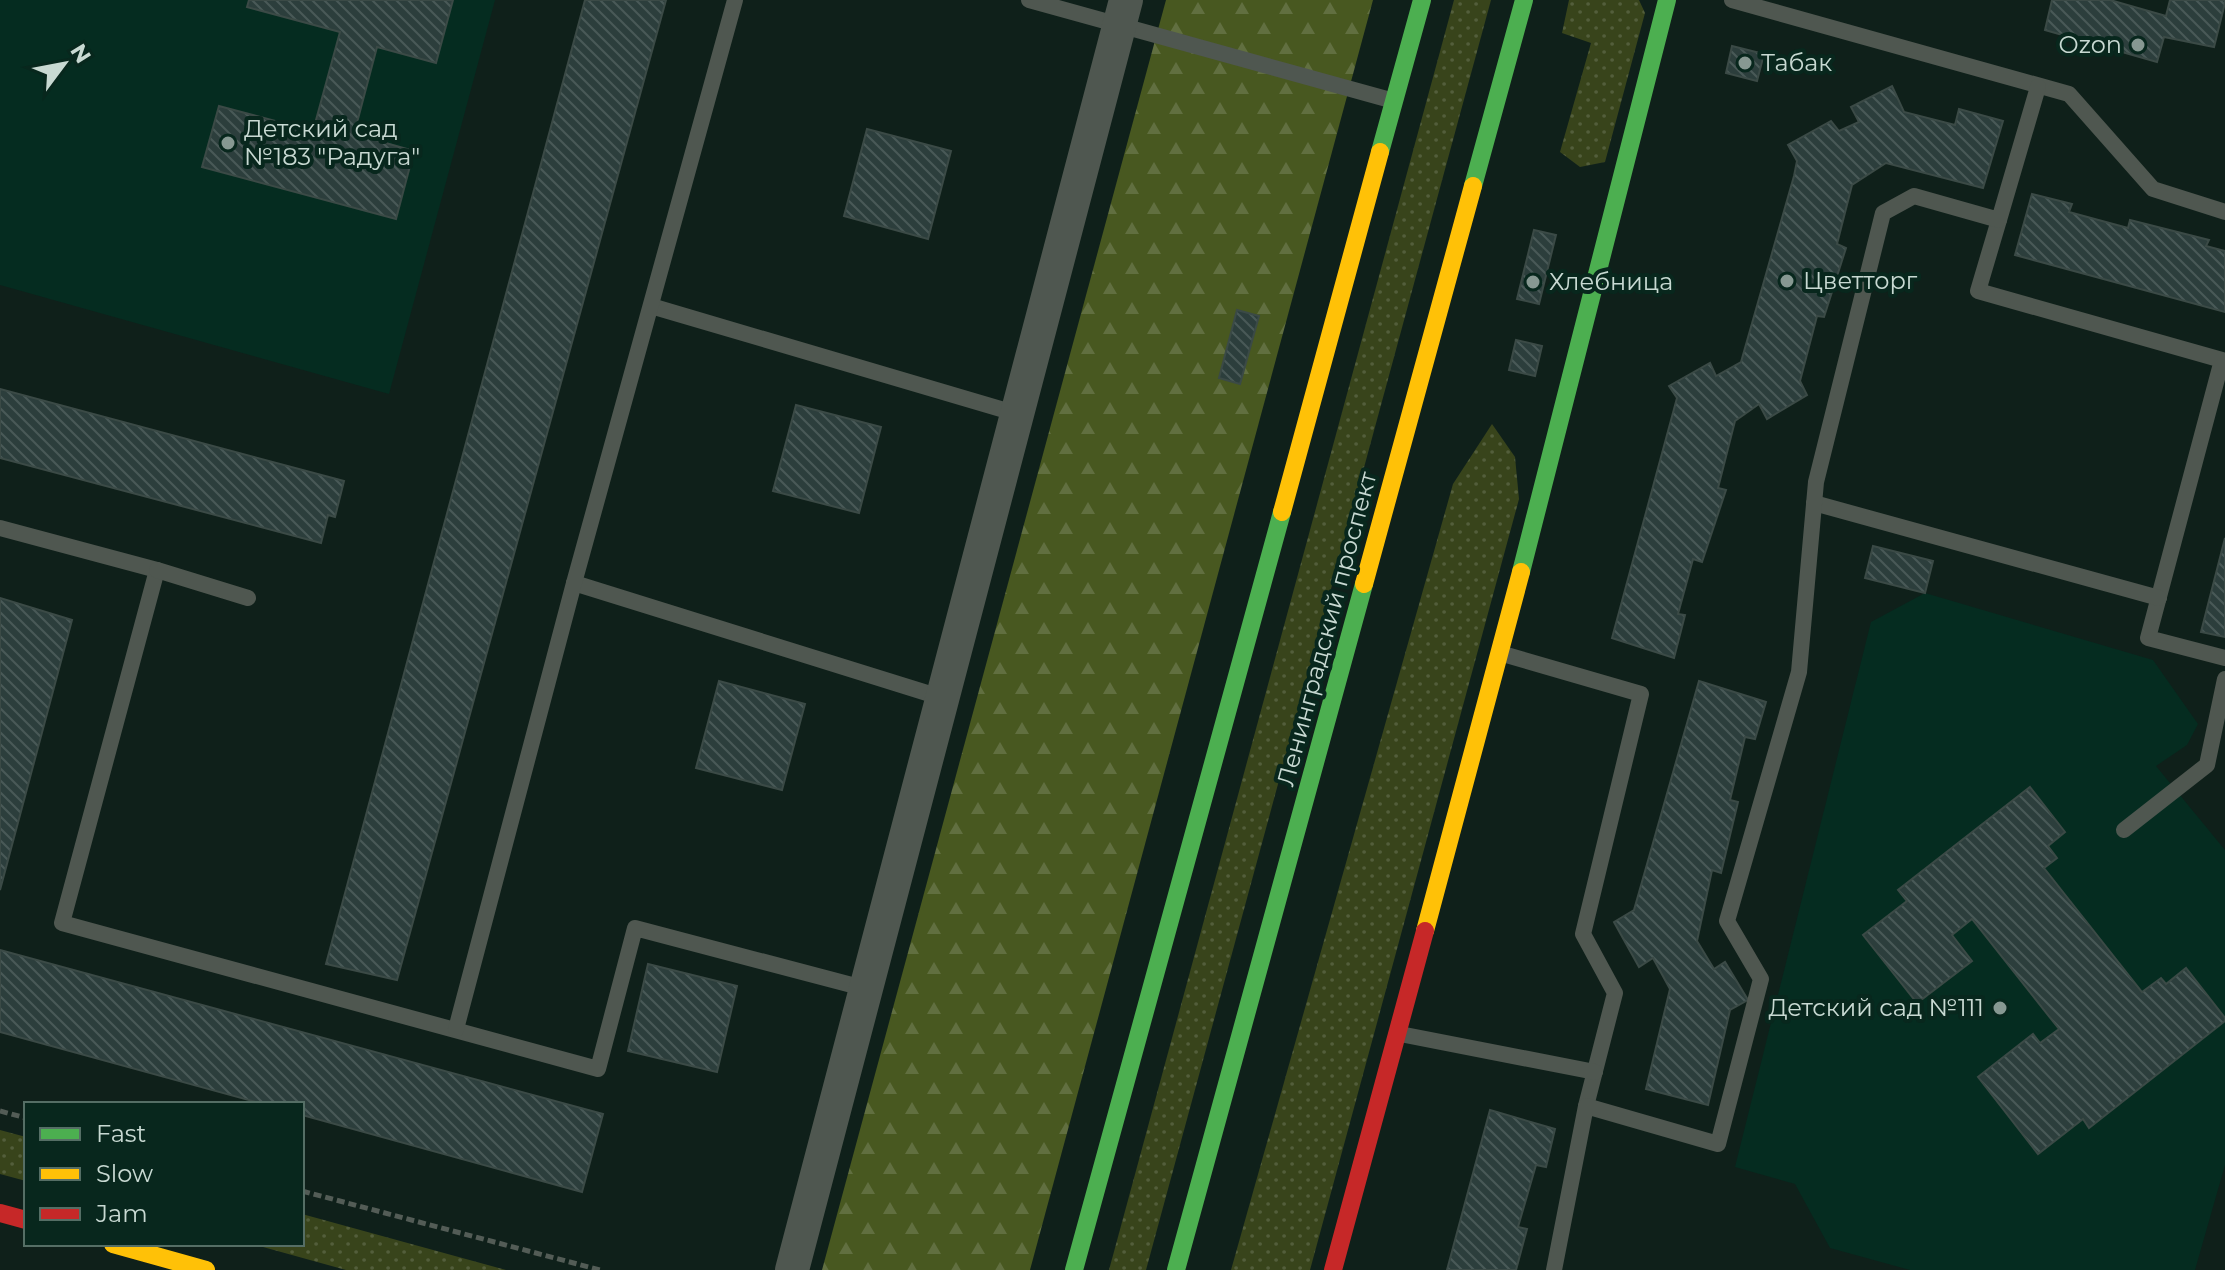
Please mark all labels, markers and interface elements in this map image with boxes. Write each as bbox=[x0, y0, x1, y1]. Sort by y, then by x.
north arrow bbox=[24, 24, 104, 104]
place label: Ozon bbox=[2059, 30, 2122, 59]
marker: Ozon bbox=[2129, 36, 2147, 54]
text: N bbox=[64, 39, 97, 68]
place label: Табак bbox=[1761, 48, 1832, 77]
marker: Табак bbox=[1736, 54, 1754, 72]
place label: Детский сад №183 "Радуга" bbox=[244, 114, 420, 171]
marker: Детский сад №183 "Радуга" bbox=[219, 134, 237, 152]
place label: Цветторг bbox=[1803, 266, 1918, 295]
place label: Хлебница bbox=[1549, 267, 1673, 296]
marker: Цветторг bbox=[1778, 272, 1796, 290]
marker: Хлебница bbox=[1524, 273, 1542, 291]
street label: Ленинградский проспект bbox=[1271, 468, 1383, 789]
place label: Детский сад №111 bbox=[1769, 993, 1984, 1022]
marker: Детский сад №111 bbox=[1991, 999, 2009, 1017]
legend bbox=[24, 1102, 304, 1246]
text: Fast bbox=[96, 1119, 147, 1148]
text: Slow bbox=[96, 1159, 153, 1188]
text: Jam bbox=[95, 1199, 148, 1228]

